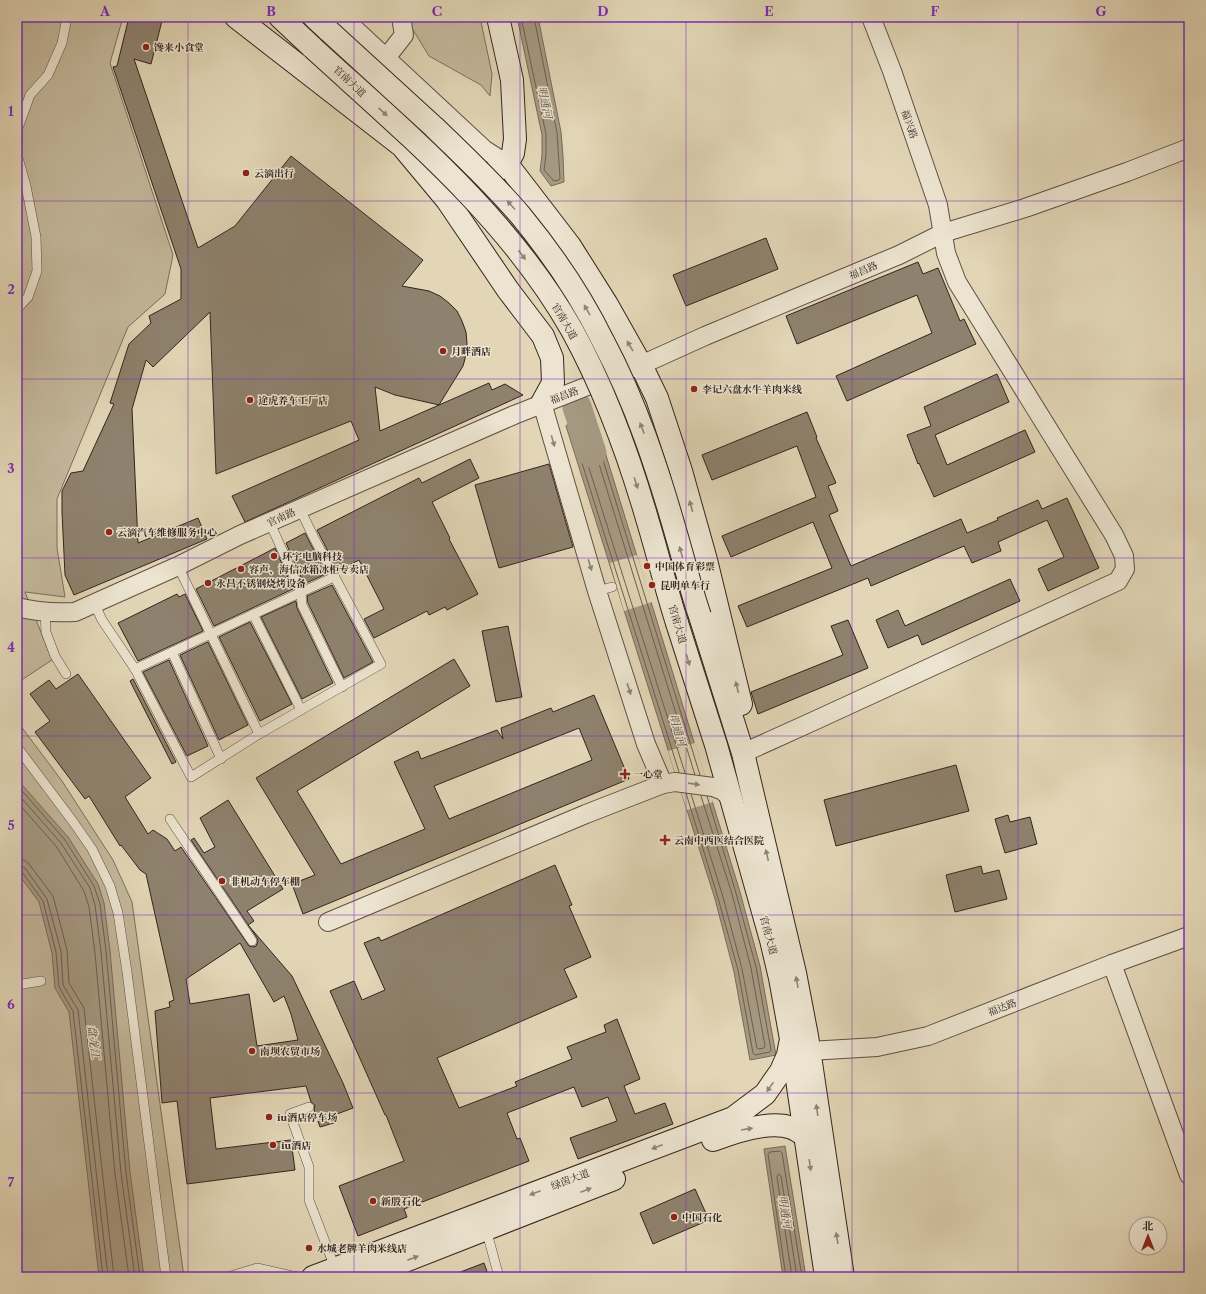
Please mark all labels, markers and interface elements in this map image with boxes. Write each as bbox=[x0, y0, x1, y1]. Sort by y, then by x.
text: A bbox=[99, 3, 111, 19]
text: B bbox=[266, 3, 276, 19]
text: C bbox=[432, 3, 442, 19]
text: D bbox=[597, 3, 609, 19]
text: E bbox=[764, 3, 774, 19]
text: F bbox=[931, 3, 940, 19]
text: G bbox=[1095, 3, 1107, 19]
place label: 馋来小食堂 bbox=[154, 41, 204, 54]
marker: 馋来小食堂 bbox=[141, 42, 151, 52]
street label: 官南大道 bbox=[331, 63, 369, 100]
water label: 明通河 bbox=[535, 84, 556, 122]
text: 1 bbox=[8, 103, 14, 119]
one-way arrow bbox=[378, 107, 388, 117]
street label: 福兴路 bbox=[898, 108, 921, 140]
place label: 云滴出行 bbox=[254, 167, 294, 180]
marker: 云滴出行 bbox=[241, 168, 251, 178]
one-way arrow bbox=[506, 200, 516, 210]
one-way arrow bbox=[518, 250, 526, 261]
street label: 福昌路 bbox=[847, 259, 880, 282]
text: 2 bbox=[7, 281, 15, 297]
street label: 官南大道 bbox=[549, 301, 580, 342]
one-way arrow bbox=[583, 304, 590, 316]
one-way arrow bbox=[627, 340, 634, 352]
place label: 月畔酒店 bbox=[451, 345, 491, 358]
marker: 月畔酒店 bbox=[438, 346, 448, 356]
place label: 李记六盘水牛羊肉米线 bbox=[702, 383, 802, 396]
street label: 福昌路 bbox=[548, 384, 581, 407]
marker: 李记六盘水牛羊肉米线 bbox=[689, 384, 699, 394]
place label: 途虎养车工厂店 bbox=[258, 394, 328, 407]
marker: 途虎养车工厂店 bbox=[245, 395, 255, 405]
one-way arrow bbox=[638, 422, 644, 434]
one-way arrow bbox=[550, 435, 556, 447]
text: 3 bbox=[7, 460, 15, 476]
one-way arrow bbox=[633, 477, 639, 489]
one-way arrow bbox=[688, 500, 694, 512]
street label: 官南路 bbox=[265, 505, 298, 529]
place label: 云滴汽车维修服务中心 bbox=[117, 526, 217, 539]
marker: 云滴汽车维修服务中心 bbox=[104, 527, 114, 537]
one-way arrow bbox=[678, 546, 684, 558]
place label: 环宇电脑科技 bbox=[282, 550, 343, 563]
marker: 环宇电脑科技 bbox=[269, 551, 279, 561]
one-way arrow bbox=[587, 560, 593, 572]
place label: 中国体育彩票 bbox=[655, 560, 715, 573]
marker: 中国体育彩票 bbox=[642, 561, 652, 571]
place label: 容声、海信冰箱冰柜专卖店 bbox=[249, 563, 369, 576]
marker: 容声、海信冰箱冰柜专卖店 bbox=[236, 564, 246, 574]
place label: 永昌不锈钢烧烤设备 bbox=[216, 577, 306, 590]
marker: 永昌不锈钢烧烤设备 bbox=[203, 578, 213, 588]
place label: 昆明单车行 bbox=[660, 579, 710, 592]
marker: 昆明单车行 bbox=[647, 580, 657, 590]
street label: 官南大道 bbox=[666, 603, 689, 645]
text: 4 bbox=[7, 639, 15, 655]
one-way arrow bbox=[685, 654, 691, 666]
one-way arrow bbox=[733, 681, 739, 693]
one-way arrow bbox=[626, 684, 632, 696]
water label: 明通河 bbox=[666, 712, 690, 750]
place label: 一心堂 bbox=[633, 768, 663, 781]
marker: 一心堂 bbox=[620, 769, 630, 779]
one-way arrow bbox=[688, 781, 700, 788]
text: 5 bbox=[7, 817, 15, 833]
marker: 云南中西医结合医院 bbox=[659, 834, 671, 846]
place label: 云南中西医结合医院 bbox=[674, 834, 764, 847]
one-way arrow bbox=[764, 849, 770, 861]
place label: 非机动车停车棚 bbox=[230, 875, 300, 888]
marker: 非机动车停车棚 bbox=[217, 876, 227, 886]
street label: 官南大道 bbox=[757, 914, 780, 956]
one-way arrow bbox=[794, 975, 800, 988]
text: 6 bbox=[7, 996, 15, 1012]
street label: 福达路 bbox=[986, 996, 1019, 1019]
water label: 盘龙江 bbox=[85, 1025, 103, 1061]
place label: 南坝农贸市场 bbox=[260, 1045, 320, 1058]
marker: 南坝农贸市场 bbox=[247, 1046, 257, 1056]
one-way arrow bbox=[766, 1082, 774, 1092]
one-way arrow bbox=[814, 1104, 820, 1116]
place label: iu酒店停车场 bbox=[277, 1111, 337, 1124]
marker: iu酒店停车场 bbox=[264, 1112, 274, 1122]
one-way arrow bbox=[741, 1126, 753, 1132]
place label: iu酒店 bbox=[281, 1139, 311, 1152]
marker: iu酒店 bbox=[268, 1140, 278, 1150]
one-way arrow bbox=[650, 1144, 662, 1150]
one-way arrow bbox=[807, 1159, 813, 1172]
street label: 绿茵大道 bbox=[549, 1166, 591, 1193]
text: 7 bbox=[8, 1174, 15, 1190]
one-way arrow bbox=[581, 1186, 593, 1192]
one-way arrow bbox=[529, 1190, 541, 1196]
place label: 新殷石化 bbox=[381, 1195, 421, 1208]
water label: 明通河 bbox=[776, 1195, 795, 1231]
marker: 新殷石化 bbox=[368, 1196, 378, 1206]
place label: 中国石化 bbox=[682, 1211, 722, 1224]
marker: 中国石化 bbox=[669, 1212, 679, 1222]
north arrow bbox=[1128, 1216, 1168, 1256]
text: 北 bbox=[1143, 1219, 1154, 1233]
one-way arrow bbox=[834, 1232, 840, 1245]
place label: 水城老牌羊肉米线店 bbox=[316, 1242, 407, 1255]
marker: 水城老牌羊肉米线店 bbox=[304, 1243, 314, 1253]
one-way arrow bbox=[408, 1254, 420, 1260]

